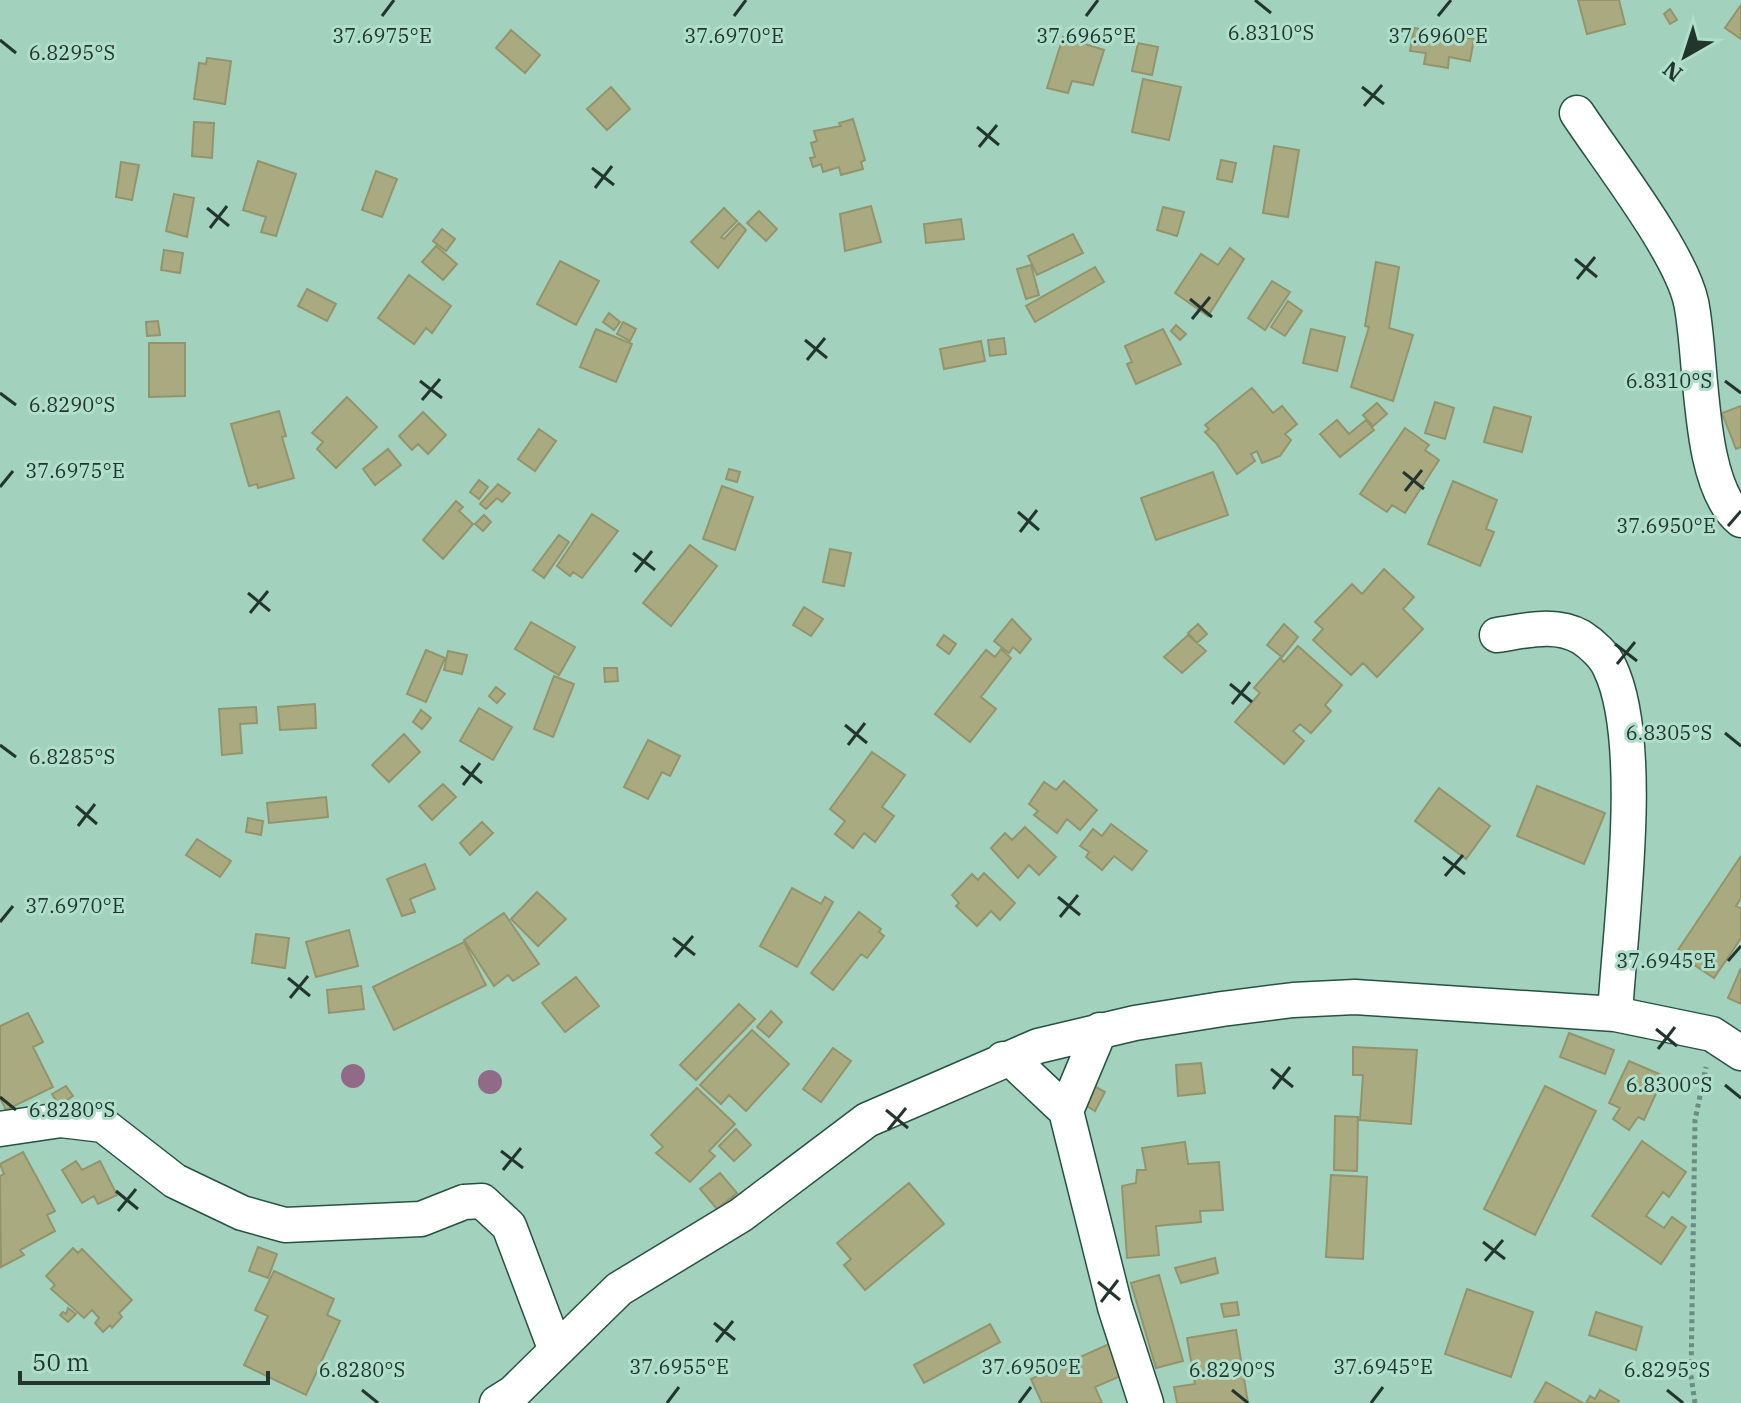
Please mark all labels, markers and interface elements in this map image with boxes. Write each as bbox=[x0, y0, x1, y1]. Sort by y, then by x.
north arrow bbox=[1645, 16, 1725, 96]
text: 6.8310°S bbox=[1228, 19, 1314, 46]
text: 37.6975°E bbox=[332, 22, 432, 49]
text: 37.6970°E bbox=[684, 22, 784, 49]
text: 37.6965°E bbox=[1036, 22, 1136, 49]
text: 37.6960°E bbox=[1388, 22, 1488, 49]
text: 6.8295°S bbox=[29, 39, 115, 66]
text: N bbox=[1656, 55, 1688, 89]
text: 6.8310°S bbox=[1626, 367, 1712, 394]
text: 6.8290°S bbox=[29, 391, 115, 418]
text: 37.6975°E bbox=[25, 457, 125, 484]
text: 37.6950°E bbox=[1616, 512, 1716, 539]
text: 6.8305°S bbox=[1626, 719, 1712, 746]
text: 6.8285°S bbox=[29, 743, 115, 770]
text: 37.6970°E bbox=[25, 892, 125, 919]
text: 37.6945°E bbox=[1616, 947, 1716, 974]
text: 6.8300°S bbox=[1626, 1071, 1712, 1098]
text: 6.8280°S bbox=[29, 1096, 115, 1123]
scale bar bbox=[20, 1335, 268, 1385]
text: 50 m bbox=[32, 1346, 89, 1378]
text: 37.6955°E bbox=[629, 1353, 729, 1380]
text: 37.6950°E bbox=[981, 1353, 1081, 1380]
text: 37.6945°E bbox=[1333, 1353, 1433, 1380]
text: 6.8280°S bbox=[319, 1356, 405, 1383]
text: 6.8290°S bbox=[1189, 1356, 1275, 1383]
text: 6.8295°S bbox=[1624, 1356, 1710, 1383]

